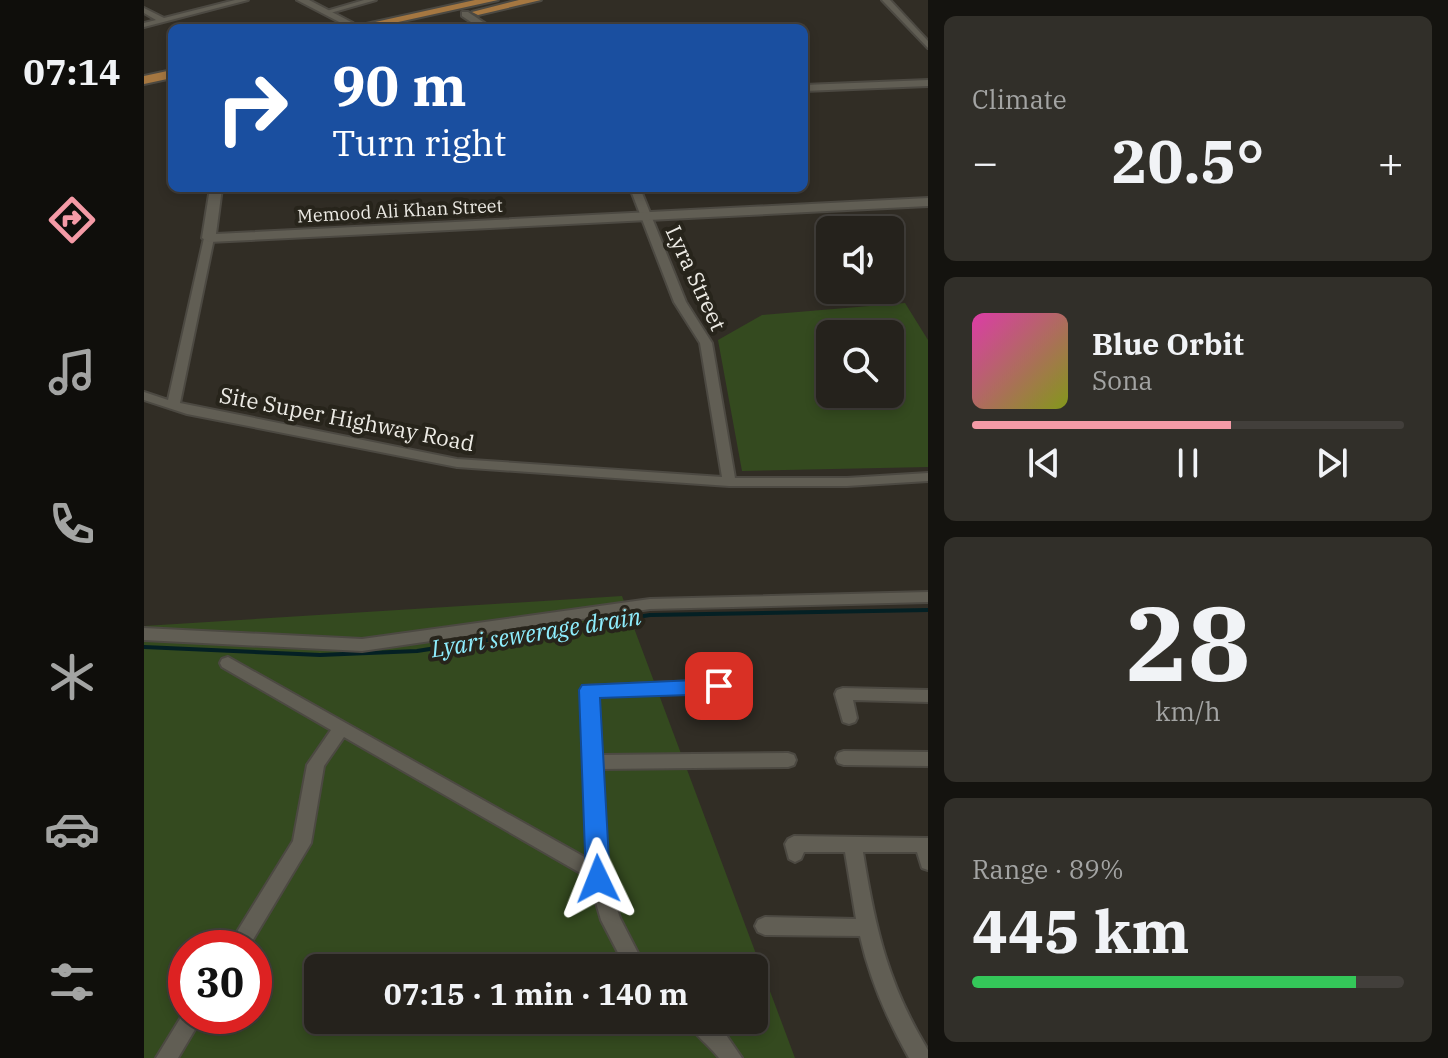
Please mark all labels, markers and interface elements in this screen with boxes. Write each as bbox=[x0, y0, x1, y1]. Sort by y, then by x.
text: 07:14 bbox=[23, 48, 121, 95]
text: 90 m bbox=[332, 49, 467, 121]
icon: right bbox=[200, 56, 304, 160]
text: Climate bbox=[972, 82, 1067, 116]
text: Turn right bbox=[332, 119, 506, 166]
text: 20.5° bbox=[1111, 121, 1265, 200]
text: − bbox=[972, 133, 998, 190]
text: + bbox=[1378, 133, 1404, 190]
icon: directions bbox=[44, 192, 100, 248]
street label: Memood Ali Khan Street bbox=[297, 194, 503, 227]
map controls bbox=[816, 216, 904, 408]
button: sound bbox=[816, 216, 904, 304]
street label: Lyra Street bbox=[659, 221, 734, 335]
button: search bbox=[816, 320, 904, 408]
text: Blue Orbit bbox=[1092, 324, 1244, 363]
icon: music bbox=[44, 344, 100, 400]
text: Sona bbox=[1092, 363, 1153, 397]
street label: Site Super Highway Road bbox=[217, 380, 477, 457]
icon: previous bbox=[1022, 441, 1066, 485]
icon: pause bbox=[1166, 441, 1210, 485]
icon: next bbox=[1310, 441, 1354, 485]
icon: phone bbox=[44, 496, 100, 552]
text: 28 bbox=[1126, 574, 1250, 710]
water label: Lyari sewerage drain bbox=[427, 600, 644, 665]
icon: climate bbox=[44, 649, 100, 705]
pin bbox=[685, 652, 753, 720]
icon: arrive bbox=[697, 664, 741, 708]
text: km/h bbox=[1155, 694, 1221, 728]
icon: car bbox=[44, 801, 100, 857]
position arrow bbox=[556, 837, 640, 921]
text: Range · 89% bbox=[972, 852, 1124, 886]
text: 445 km bbox=[972, 891, 1190, 970]
speed limit sign: 30 bbox=[168, 930, 272, 1034]
icon: filters bbox=[44, 954, 100, 1010]
text: 07:15 · 1 min · 140 m bbox=[384, 974, 688, 1013]

